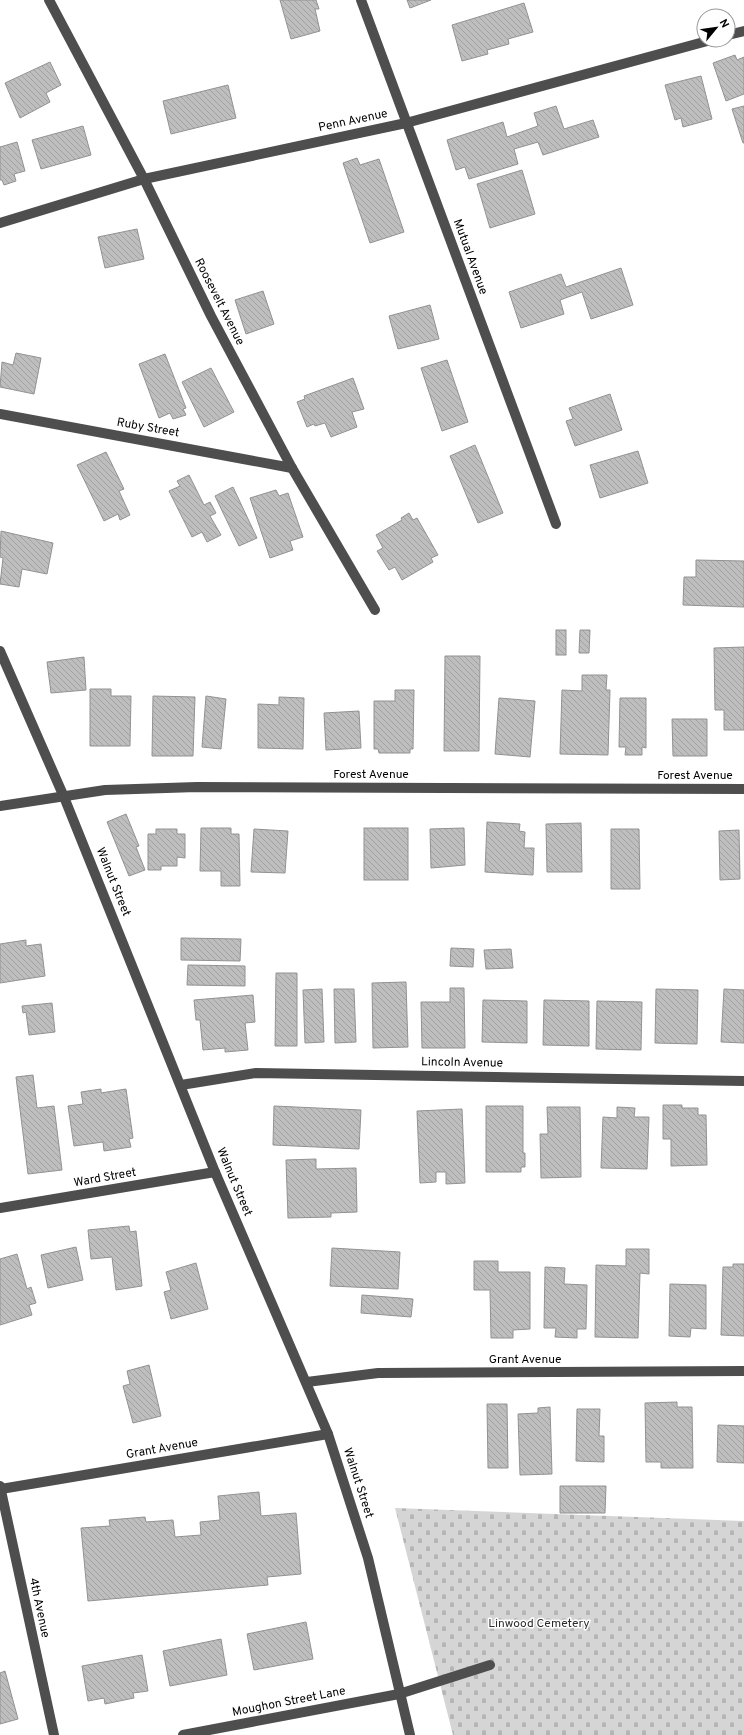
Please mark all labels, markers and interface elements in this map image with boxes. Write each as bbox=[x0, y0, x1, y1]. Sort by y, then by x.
north arrow bbox=[696, 8, 736, 48]
text: N bbox=[716, 17, 732, 30]
street label: Penn Avenue bbox=[317, 106, 389, 136]
street label: Mutual Avenue bbox=[449, 217, 491, 297]
street label: Roosevelt Avenue bbox=[190, 256, 248, 348]
street label: Ruby Street bbox=[115, 415, 181, 441]
street label: Forest Avenue bbox=[333, 767, 409, 783]
street label: Forest Avenue bbox=[657, 768, 733, 784]
street label: Walnut Street bbox=[92, 845, 134, 919]
street label: Lincoln Avenue bbox=[421, 1054, 503, 1072]
street label: Walnut Street bbox=[212, 1145, 256, 1219]
street label: Ward Street bbox=[72, 1165, 138, 1191]
street label: Grant Avenue bbox=[489, 1352, 561, 1368]
street label: Grant Avenue bbox=[125, 1435, 199, 1463]
street label: Walnut Street bbox=[339, 1446, 377, 1520]
street label: 4th Avenue bbox=[25, 1577, 53, 1639]
park label: Linwood Cemetery bbox=[488, 1616, 590, 1632]
street label: Moughon Street Lane bbox=[231, 1683, 347, 1721]

